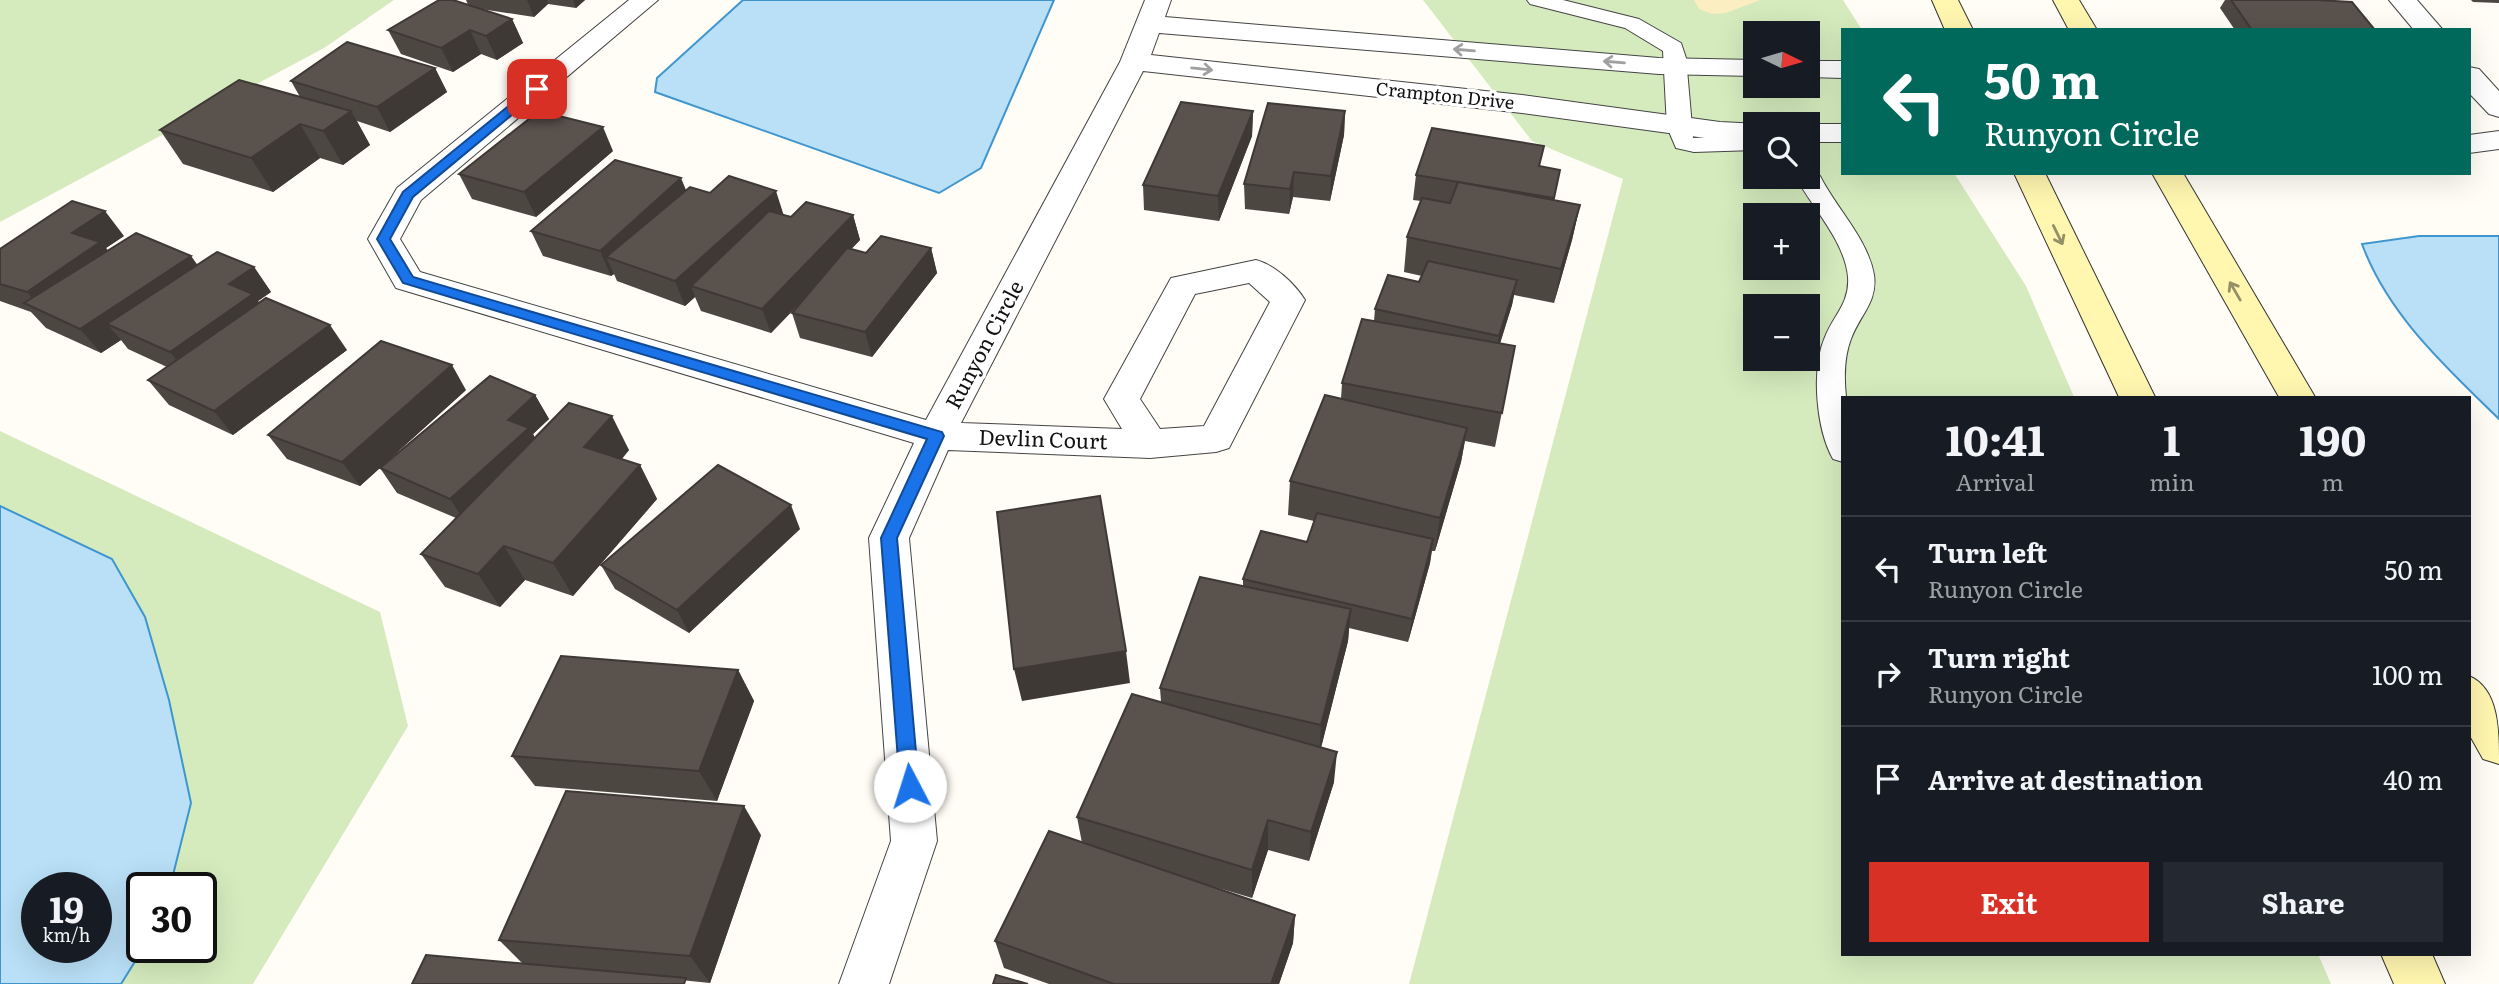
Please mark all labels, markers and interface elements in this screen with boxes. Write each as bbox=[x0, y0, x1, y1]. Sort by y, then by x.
north arrow bbox=[1743, 21, 1820, 98]
map controls bbox=[1743, 21, 1820, 371]
text: 50 m bbox=[1984, 41, 2100, 114]
one-way arrow bbox=[1453, 43, 1475, 56]
one-way arrow bbox=[1603, 55, 1625, 68]
icon: left bbox=[1869, 56, 1960, 147]
pin bbox=[507, 59, 567, 119]
one-way arrow bbox=[1190, 63, 1213, 76]
icon: arrive bbox=[518, 70, 556, 108]
street label: Crampton Drive bbox=[1375, 74, 1516, 115]
text: Runyon Circle bbox=[1984, 108, 2200, 156]
button: search bbox=[1743, 112, 1820, 189]
button: + bbox=[1743, 203, 1820, 280]
one-way arrow bbox=[2052, 224, 2066, 245]
street label: Runyon Circle bbox=[936, 274, 1030, 414]
one-way arrow bbox=[2228, 281, 2242, 301]
button: − bbox=[1743, 294, 1820, 371]
text: 10:41 bbox=[1946, 407, 2045, 469]
text: 1 bbox=[2163, 407, 2180, 469]
text: 190 bbox=[2299, 407, 2366, 469]
street label: Devlin Court bbox=[978, 420, 1109, 455]
text: Arrival bbox=[1956, 464, 2034, 498]
text: min bbox=[2149, 464, 2194, 498]
text: m bbox=[2322, 464, 2344, 498]
text: Turn left bbox=[1928, 532, 2047, 571]
text: 50 m bbox=[2384, 549, 2443, 588]
icon: left bbox=[1869, 550, 1907, 588]
text: Runyon Circle bbox=[1928, 571, 2083, 605]
text: Turn right bbox=[1928, 637, 2070, 676]
text: 100 m bbox=[2372, 654, 2443, 693]
icon: right bbox=[1869, 655, 1907, 693]
text: Runyon Circle bbox=[1928, 676, 2083, 710]
position arrow bbox=[873, 749, 947, 823]
text: Arrive at destination bbox=[1928, 759, 2203, 798]
text: 40 m bbox=[2383, 759, 2443, 798]
icon: arrive bbox=[1869, 760, 1907, 798]
button: Exit bbox=[1869, 862, 2149, 942]
button: Share bbox=[2163, 862, 2443, 942]
speed limit sign: 30 bbox=[126, 872, 217, 963]
text: 19 bbox=[49, 882, 84, 934]
text: km/h bbox=[43, 921, 90, 948]

